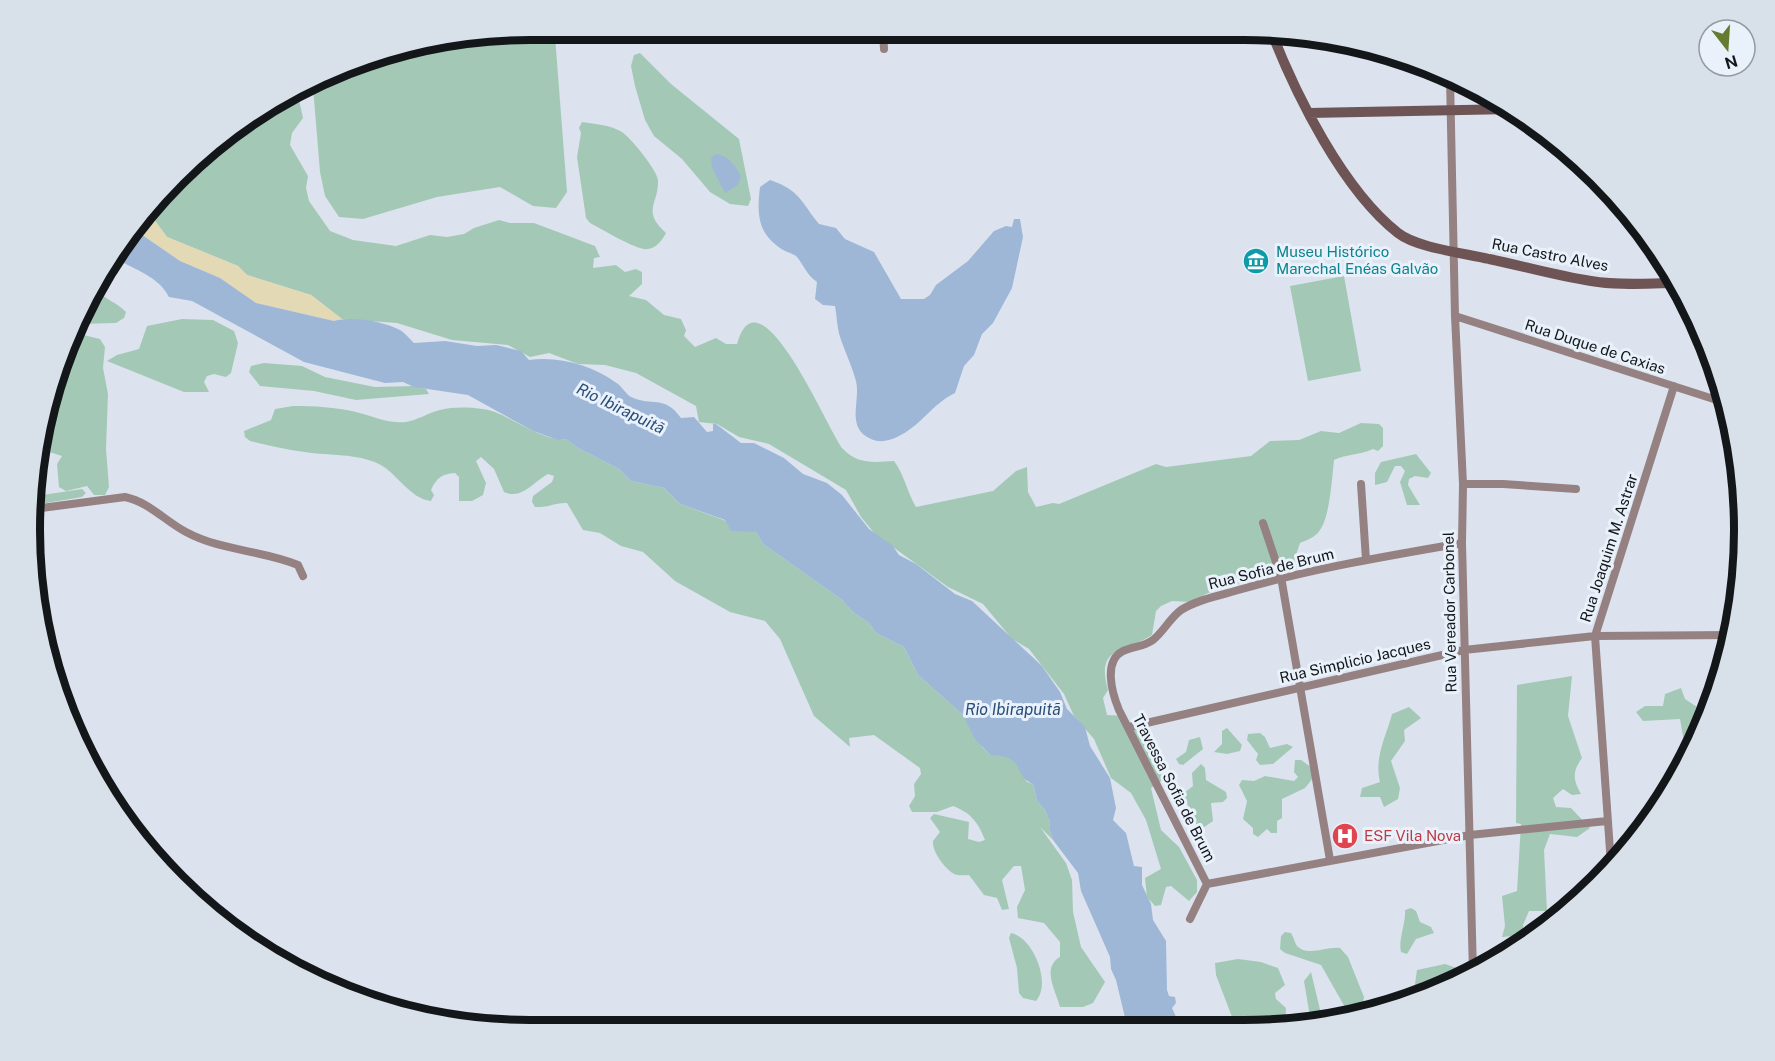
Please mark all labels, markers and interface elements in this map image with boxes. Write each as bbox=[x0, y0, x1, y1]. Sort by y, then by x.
north arrow bbox=[1697, 18, 1757, 78]
text: N bbox=[1722, 51, 1740, 73]
street label: Rua Castro Alves bbox=[1490, 235, 1610, 274]
place label: Museu Histórico Marechal Enéas Galvão bbox=[1276, 243, 1438, 277]
museum icon: Museu Histórico Marechal Enéas Galvão bbox=[1241, 246, 1271, 276]
street label: Rua Duque de Caxias bbox=[1523, 316, 1667, 377]
water label: Rio Ibirapuitã bbox=[574, 379, 668, 438]
street label: Rua Joaquim M. Astrar bbox=[1576, 471, 1641, 624]
street label: Rua Vereador Carbonel bbox=[1440, 531, 1459, 693]
street label: Rua Sofia de Brum bbox=[1206, 545, 1335, 592]
street label: Rua Simplicio Jacques bbox=[1278, 635, 1432, 686]
water label: Rio Ibirapuitã bbox=[965, 700, 1061, 719]
street label: Travessa Sofia de Brum bbox=[1130, 711, 1219, 864]
hospital icon: ESF Vila Nova bbox=[1330, 821, 1360, 851]
place label: ESF Vila Nova bbox=[1364, 827, 1461, 844]

